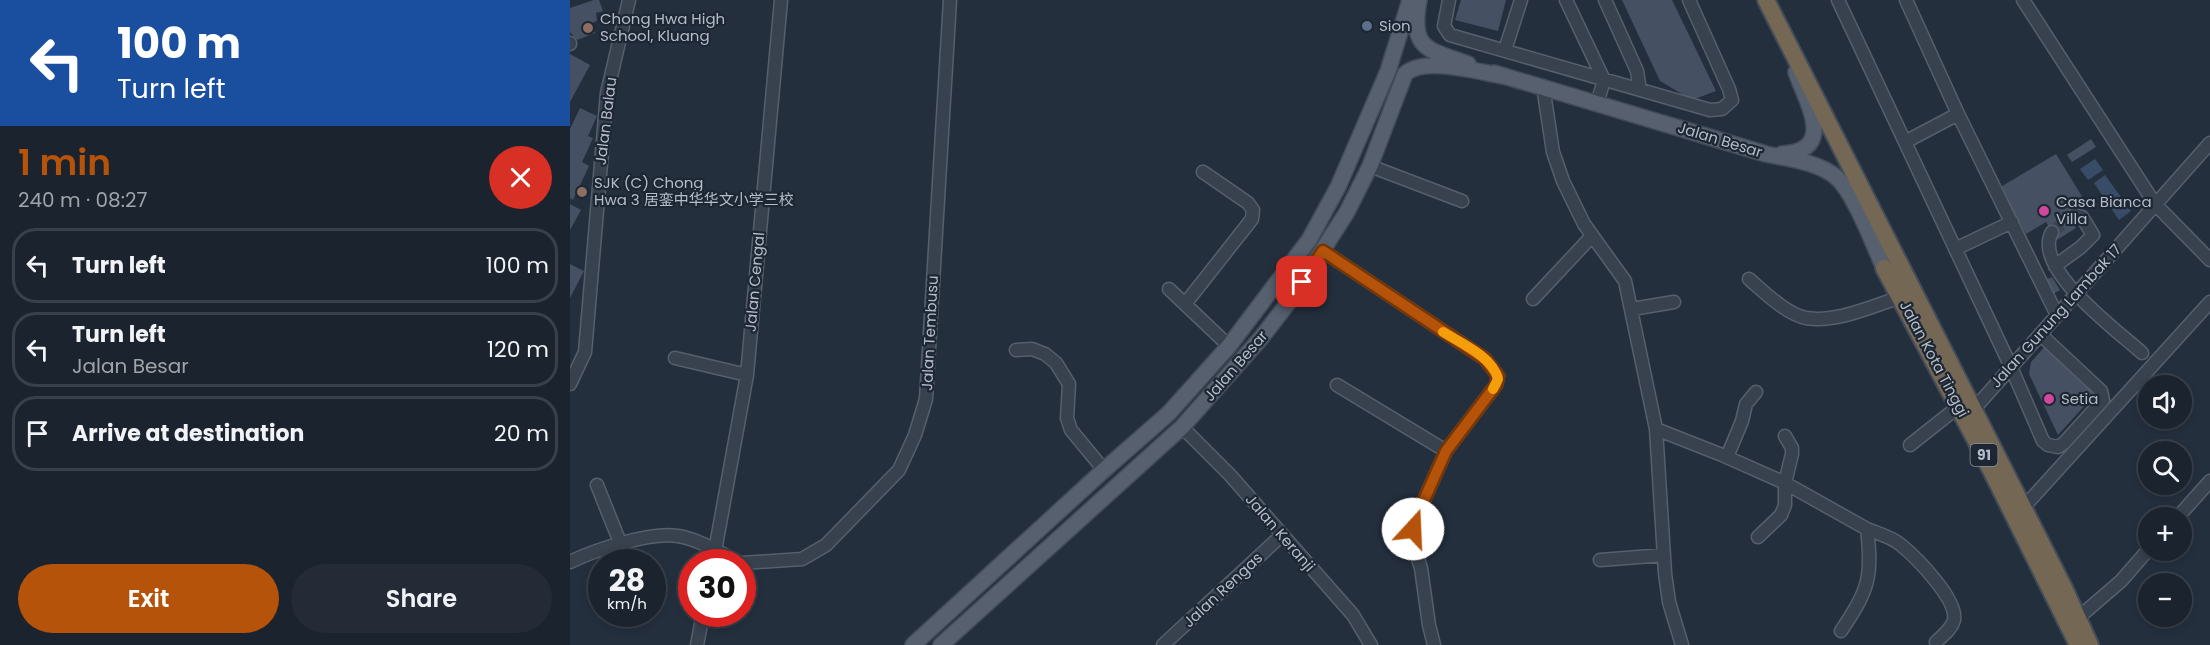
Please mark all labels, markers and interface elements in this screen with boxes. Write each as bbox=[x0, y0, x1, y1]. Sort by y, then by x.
place label: Chong Hwa High School, Kluang bbox=[600, 8, 725, 46]
text: 100 m bbox=[117, 14, 241, 73]
place label: Sion bbox=[1379, 15, 1411, 36]
marker: Sion bbox=[1360, 19, 1374, 33]
marker: Chong Hwa High School, Kluang bbox=[581, 21, 595, 35]
icon: left bbox=[18, 24, 96, 102]
text: Turn left bbox=[117, 70, 226, 107]
street label: Jalan Balau bbox=[590, 76, 621, 166]
street label: Jalan Besar bbox=[1675, 117, 1765, 162]
text: 1 min bbox=[18, 137, 111, 188]
button: close bbox=[489, 146, 552, 209]
place label: SJK (C) Chong Hwa 3 居銮中华华文小学三校 bbox=[594, 172, 794, 210]
marker: SJK (C) Chong Hwa 3 居銮中华华文小学三校 bbox=[575, 185, 589, 199]
text: 240 m · 08:27 bbox=[18, 186, 147, 214]
place label: Casa Bianca Villa bbox=[2056, 191, 2152, 229]
marker: Casa Bianca Villa bbox=[2037, 204, 2051, 218]
street label: Jalan Cengal bbox=[740, 231, 769, 333]
street label: Jalan Gunung Lambak 17 bbox=[1985, 239, 2126, 392]
icon: left bbox=[21, 249, 54, 282]
text: Turn left bbox=[72, 250, 166, 281]
text: 100 m bbox=[486, 250, 549, 281]
pin bbox=[1276, 256, 1327, 307]
icon: arrive bbox=[1285, 265, 1318, 298]
street label: Jalan Tembusu bbox=[916, 275, 943, 391]
street label: Jalan Kota Tinggi bbox=[1895, 297, 1974, 421]
text: Turn left bbox=[72, 319, 166, 350]
street label: Jalan Besar bbox=[1199, 325, 1273, 406]
icon: left bbox=[21, 333, 54, 366]
text: 120 m bbox=[487, 334, 549, 365]
text: Jalan Besar bbox=[72, 352, 189, 380]
map controls bbox=[2138, 375, 2192, 627]
button: sound bbox=[2138, 375, 2192, 429]
place label: Setia bbox=[2061, 388, 2098, 409]
marker: Setia bbox=[2042, 392, 2056, 406]
icon: arrive bbox=[21, 417, 54, 450]
text: Arrive at destination bbox=[72, 418, 304, 449]
text: 20 m bbox=[494, 418, 549, 449]
button: search bbox=[2138, 441, 2192, 495]
road number: 91 bbox=[1970, 444, 1998, 466]
street label: Jalan Keranji bbox=[1241, 489, 1320, 576]
position arrow bbox=[1381, 497, 1445, 561]
button: + bbox=[2138, 507, 2192, 561]
street label: Jalan Rengas bbox=[1178, 547, 1267, 632]
speed limit sign: 30 bbox=[678, 549, 756, 627]
text: 28 bbox=[609, 559, 645, 602]
button: Exit bbox=[18, 564, 279, 633]
button: Share bbox=[291, 564, 552, 633]
button: − bbox=[2138, 573, 2192, 627]
text: km/h bbox=[607, 593, 647, 614]

